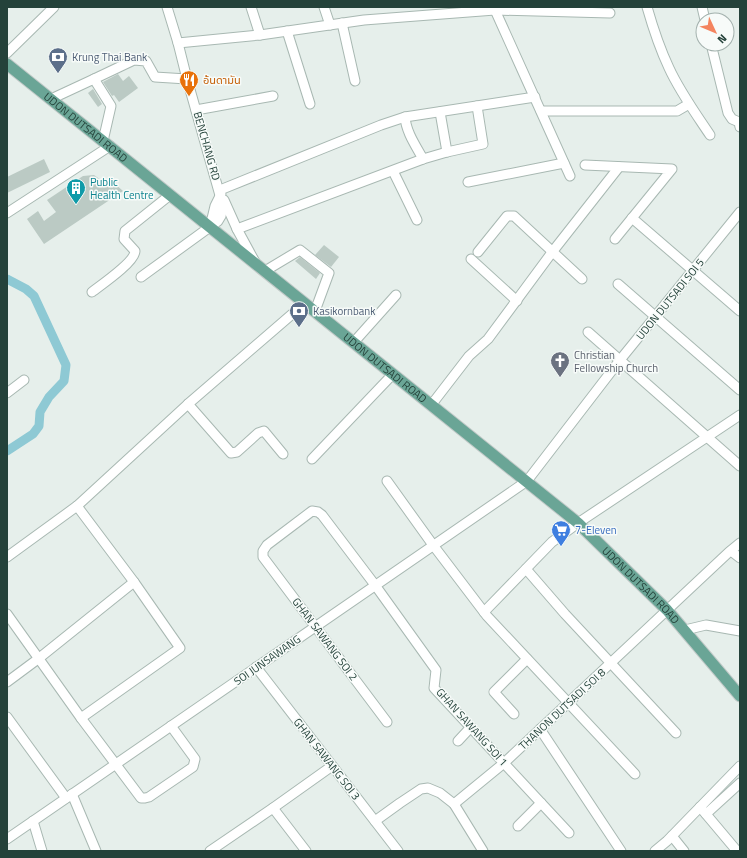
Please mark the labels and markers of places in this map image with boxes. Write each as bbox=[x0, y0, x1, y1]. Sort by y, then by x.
bank icon: Krung Thai Bank bbox=[47, 46, 69, 74]
place label: Krung Thai Bank bbox=[72, 49, 148, 65]
restaurant icon: อ้นดามัน bbox=[178, 69, 200, 97]
place label: อ้นดามัน bbox=[203, 72, 241, 88]
place label: Public Health Centre bbox=[90, 174, 154, 203]
building icon: Public Health Centre bbox=[65, 177, 87, 205]
bank icon: Kasikornbank bbox=[288, 300, 310, 328]
place label: Kasikornbank bbox=[313, 303, 376, 319]
place label: Christian Fellowship Church bbox=[574, 347, 658, 376]
church icon: Christian Fellowship Church bbox=[549, 350, 571, 378]
supermarket icon: 7-Eleven bbox=[550, 519, 572, 547]
place label: 7-Eleven bbox=[575, 522, 617, 538]

